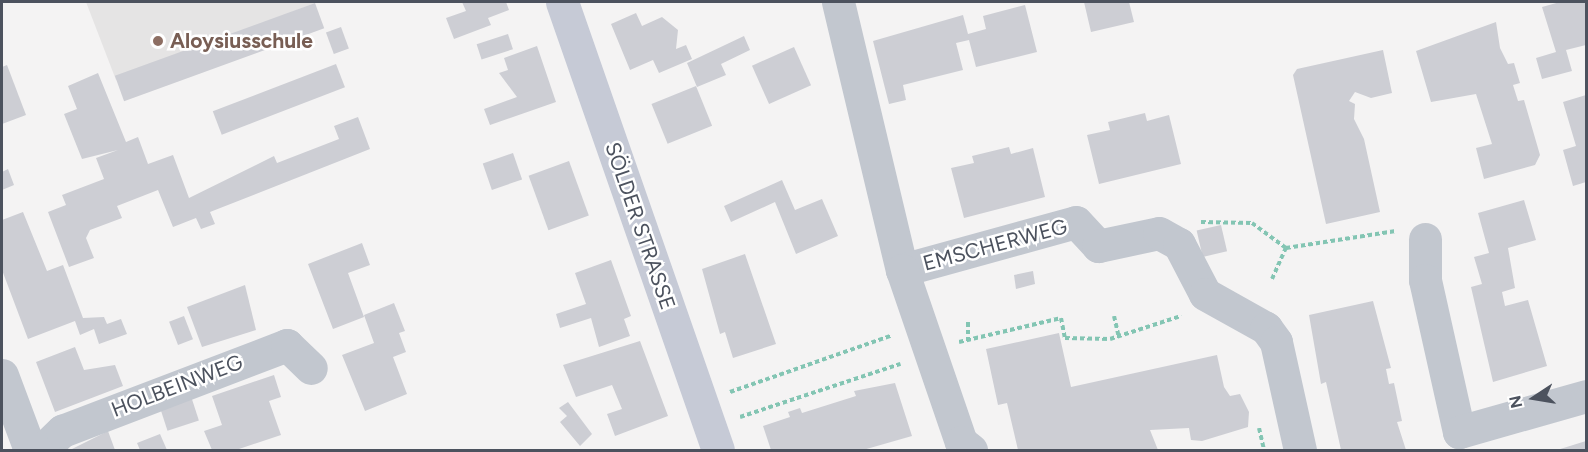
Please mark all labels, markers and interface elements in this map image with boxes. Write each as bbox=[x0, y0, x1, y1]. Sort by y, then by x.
place label: Aloysiusschule bbox=[170, 28, 313, 54]
marker: Aloysiusschule bbox=[151, 34, 165, 48]
street label: SÖLDER STRASSE bbox=[600, 139, 680, 313]
street label: EMSCHERWEG bbox=[920, 214, 1070, 276]
street label: HOLBEINWEG bbox=[108, 349, 246, 423]
north arrow bbox=[1504, 368, 1564, 428]
text: N bbox=[1505, 394, 1526, 410]

